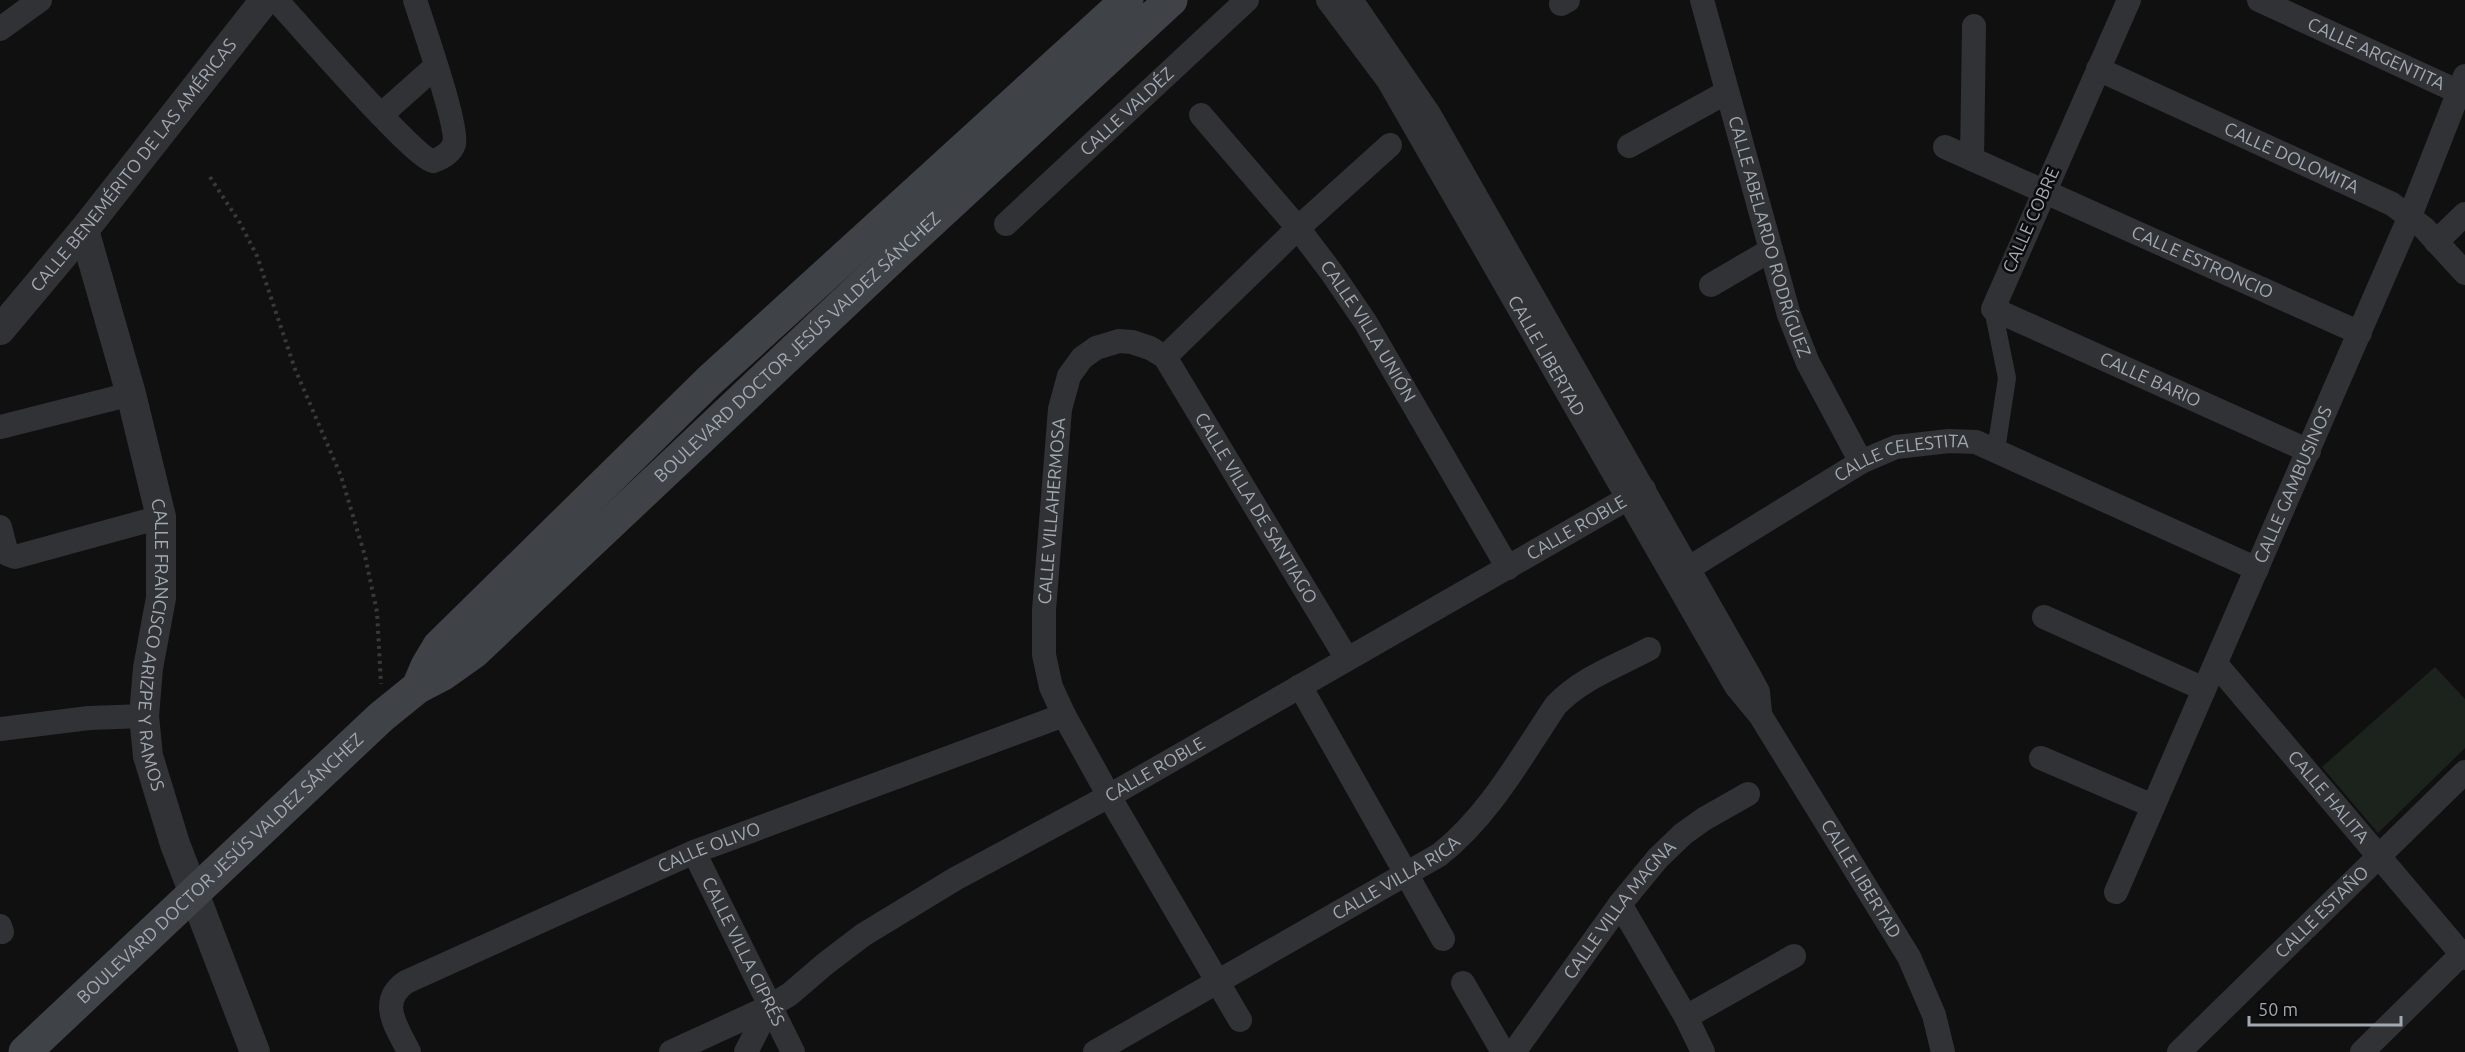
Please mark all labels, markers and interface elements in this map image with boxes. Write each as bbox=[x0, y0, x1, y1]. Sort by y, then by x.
street label: CALLE ARGENTITA bbox=[2305, 13, 2449, 93]
street label: CALLE BENEMÉRITO DE LAS AMÉRICAS bbox=[26, 34, 240, 295]
street label: CALLE VALDÉZ bbox=[1075, 63, 1177, 159]
street label: CALLE ABELARDO RODRÍGUEZ bbox=[1725, 113, 1816, 360]
street label: CALLE DOLOMITA bbox=[2221, 117, 2363, 197]
street label: CALLE COBRE bbox=[1998, 164, 2062, 275]
street label: BOULEVARD DOCTOR JESÚS VALDEZ SÁNCHEZ bbox=[650, 207, 944, 486]
street label: CALLE ESTRONCIO bbox=[2129, 221, 2277, 302]
street label: CALLE VILLA UNIÓN bbox=[1317, 256, 1421, 405]
street label: CALLE LIBERTAD bbox=[1505, 291, 1590, 419]
street label: CALLE BARIO bbox=[2097, 347, 2204, 410]
street label: CALLE GAMBUSINOS bbox=[2249, 403, 2335, 566]
street label: CALLE VILLA DE SANTIAGO bbox=[1192, 408, 1322, 607]
street label: CALLE VILLAHERMOSA bbox=[1033, 417, 1068, 605]
street label: CALLE CELESTITA bbox=[1830, 430, 1970, 485]
street label: CALLE ROBLE bbox=[1523, 490, 1629, 563]
street label: CALLE FRANCISCO ARIZPE Y RAMOS bbox=[135, 496, 173, 793]
street label: BOULEVARD DOCTOR JESÚS VALDEZ SÁNCHEZ bbox=[72, 728, 367, 1007]
street label: CALLE ROBLE bbox=[1101, 732, 1208, 805]
street label: CALLE HALITA bbox=[2285, 746, 2374, 847]
street label: CALLE LIBERTAD bbox=[1818, 815, 1906, 941]
street label: CALLE OLIVO bbox=[654, 817, 763, 876]
street label: CALLE VILLA RICA bbox=[1328, 831, 1464, 923]
street label: CALLE VILLA MAGNA bbox=[1559, 836, 1679, 983]
street label: CALLE ESTAÑO bbox=[2270, 861, 2372, 961]
street label: CALLE VILLA CIPRÉS bbox=[699, 873, 789, 1029]
scale bar bbox=[2249, 989, 2400, 1027]
text: 50 m bbox=[2258, 999, 2298, 1019]

